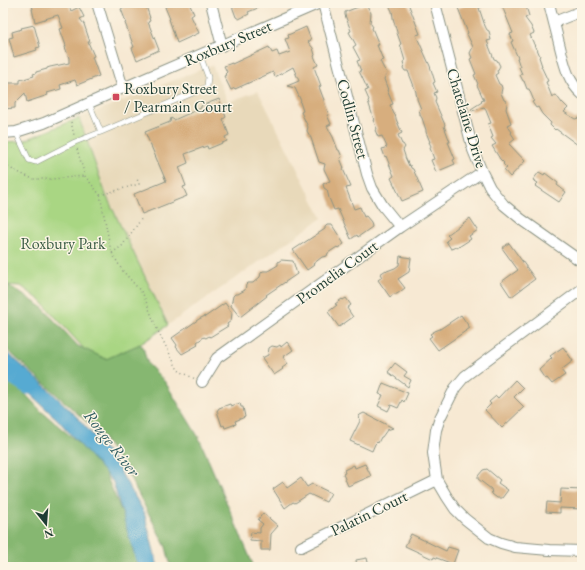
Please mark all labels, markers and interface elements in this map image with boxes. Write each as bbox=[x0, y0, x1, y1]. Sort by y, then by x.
street label: Roxbury Street bbox=[181, 15, 275, 71]
street label: Chatelaine Drive bbox=[442, 65, 492, 171]
street label: Codlin Street bbox=[332, 77, 374, 161]
place label: Roxbury Street / Pearmain Court bbox=[124, 78, 232, 117]
marker: Roxbury Street / Pearmain Court bbox=[111, 92, 121, 102]
park label: Roxbury Park bbox=[20, 233, 106, 254]
street label: Promelia Court bbox=[292, 235, 382, 309]
water label: Rouge River bbox=[79, 405, 146, 482]
street label: Palatin Court bbox=[327, 485, 411, 541]
north arrow bbox=[26, 504, 66, 544]
text: N bbox=[43, 526, 55, 542]

